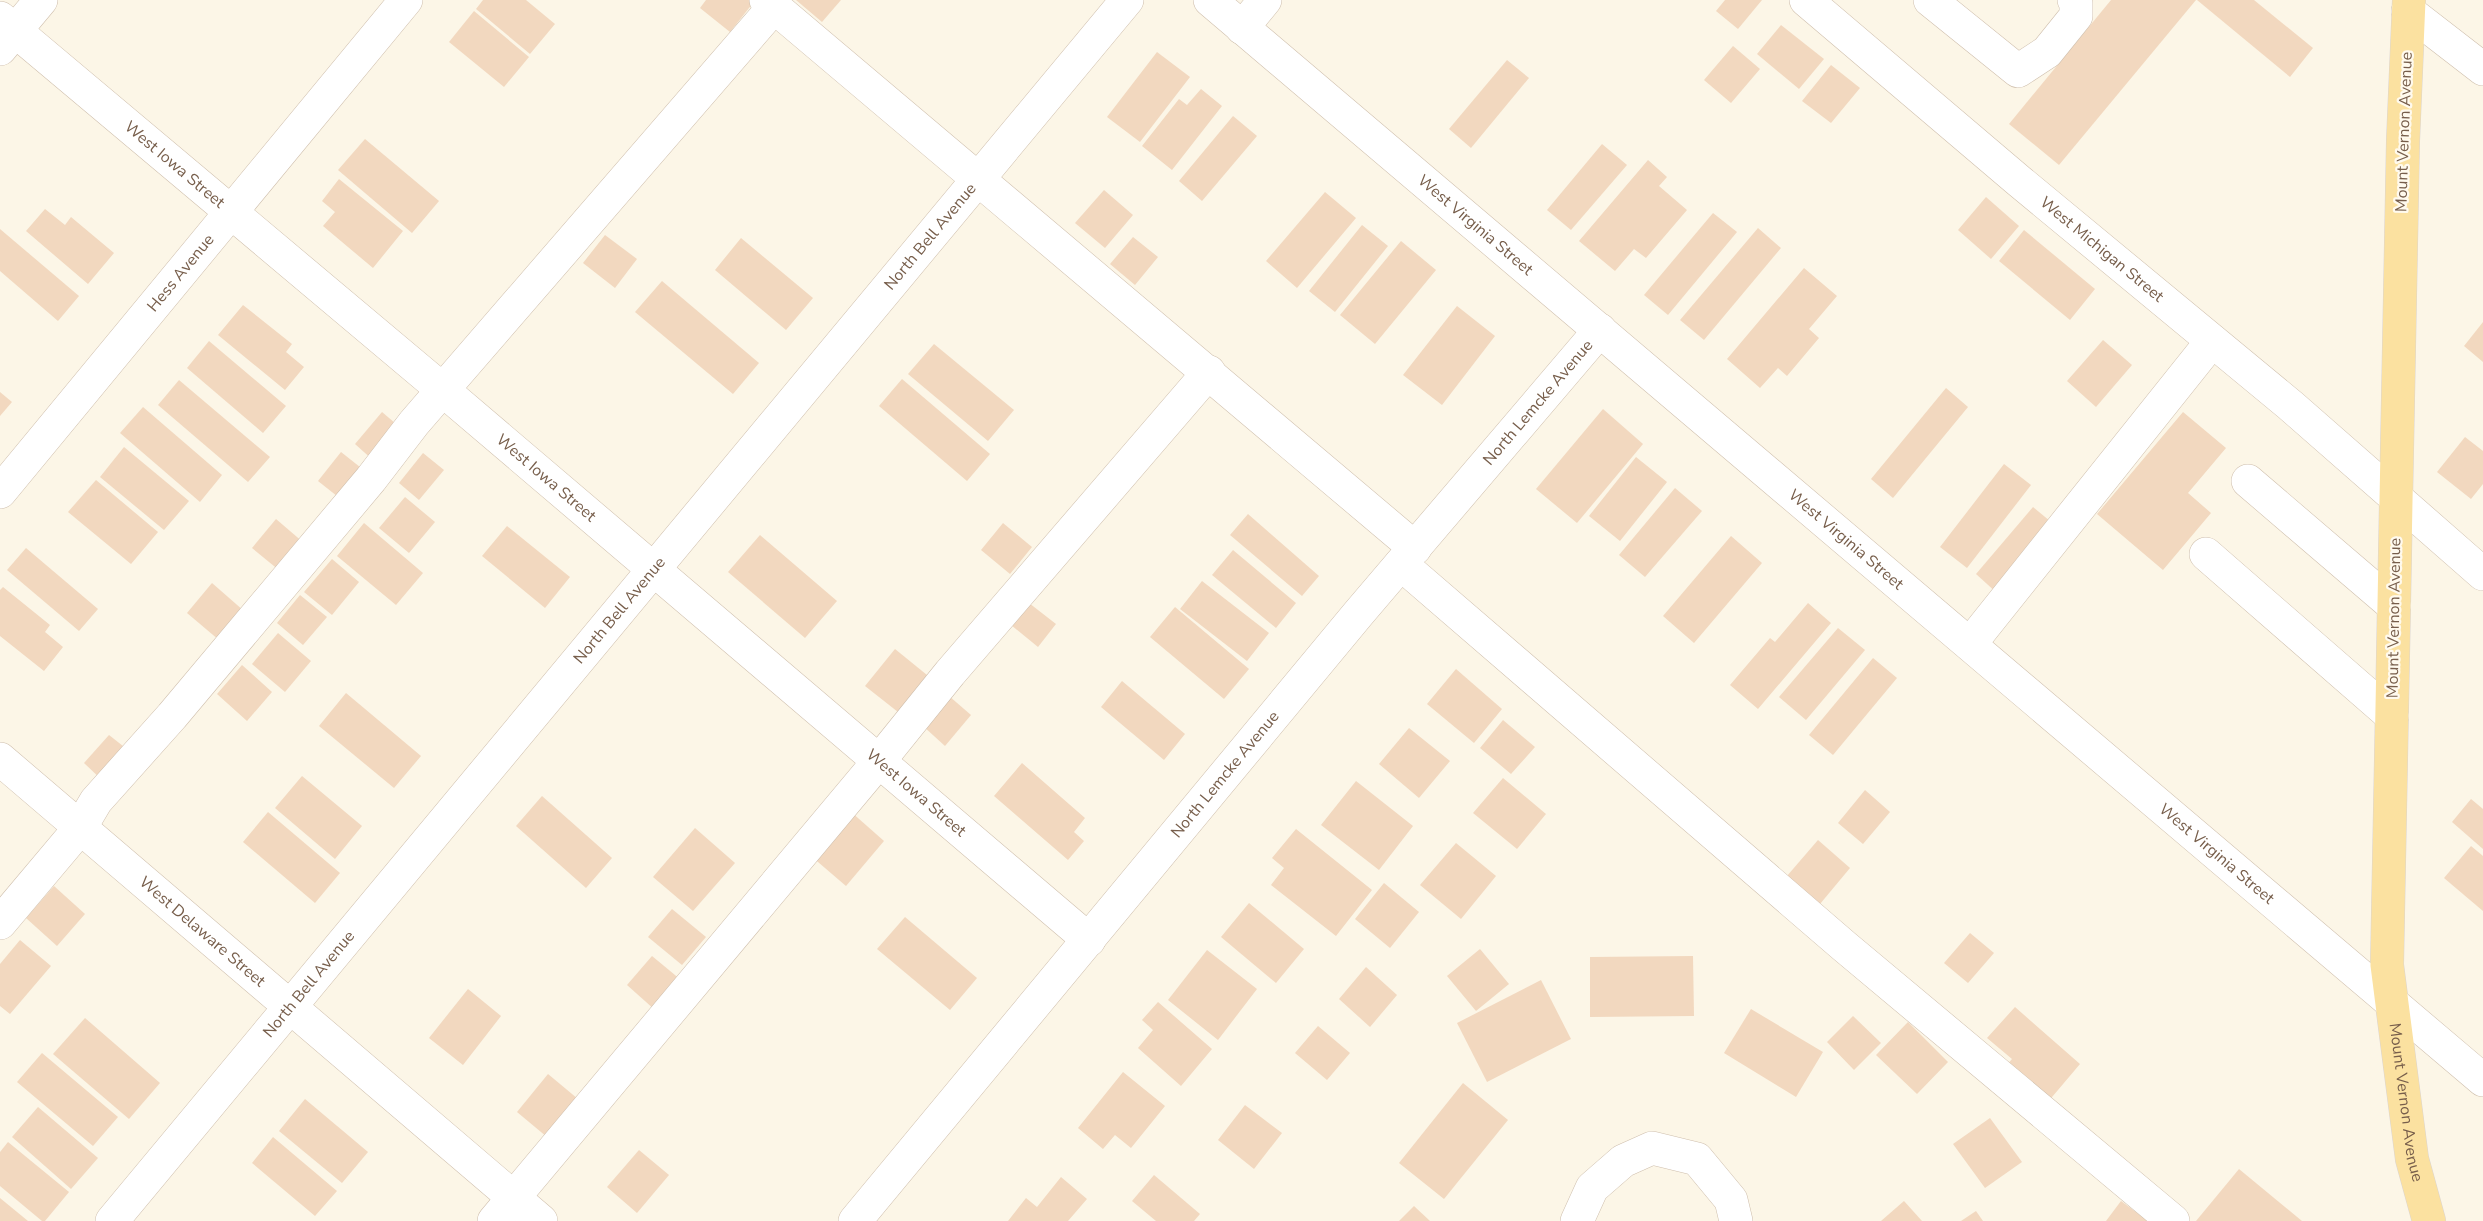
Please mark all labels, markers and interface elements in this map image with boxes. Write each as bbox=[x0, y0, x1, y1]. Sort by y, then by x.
street label: Mount Vernon Avenue bbox=[2390, 52, 2418, 212]
street label: West Iowa Street bbox=[120, 116, 230, 214]
street label: West Virginia Street bbox=[1413, 170, 1538, 281]
street label: North Bell Avenue bbox=[879, 178, 981, 295]
street label: West Michigan Street bbox=[2035, 192, 2169, 308]
street label: Hess Avenue bbox=[142, 229, 219, 316]
street label: North Lemcke Avenue bbox=[1478, 335, 1598, 470]
street label: West Iowa Street bbox=[491, 429, 601, 527]
street label: West Virginia Street bbox=[1783, 484, 1909, 595]
street label: Mount Vernon Avenue bbox=[2382, 538, 2406, 698]
street label: North Bell Avenue bbox=[569, 552, 671, 669]
street label: North Lemcke Avenue bbox=[1166, 706, 1284, 843]
street label: West Iowa Street bbox=[861, 744, 971, 842]
street label: West Virginia Street bbox=[2154, 799, 2279, 910]
street label: West Delaware Street bbox=[134, 871, 271, 992]
street label: North Bell Avenue bbox=[258, 926, 360, 1042]
street label: Mount Vernon Avenue bbox=[2384, 1022, 2429, 1184]

